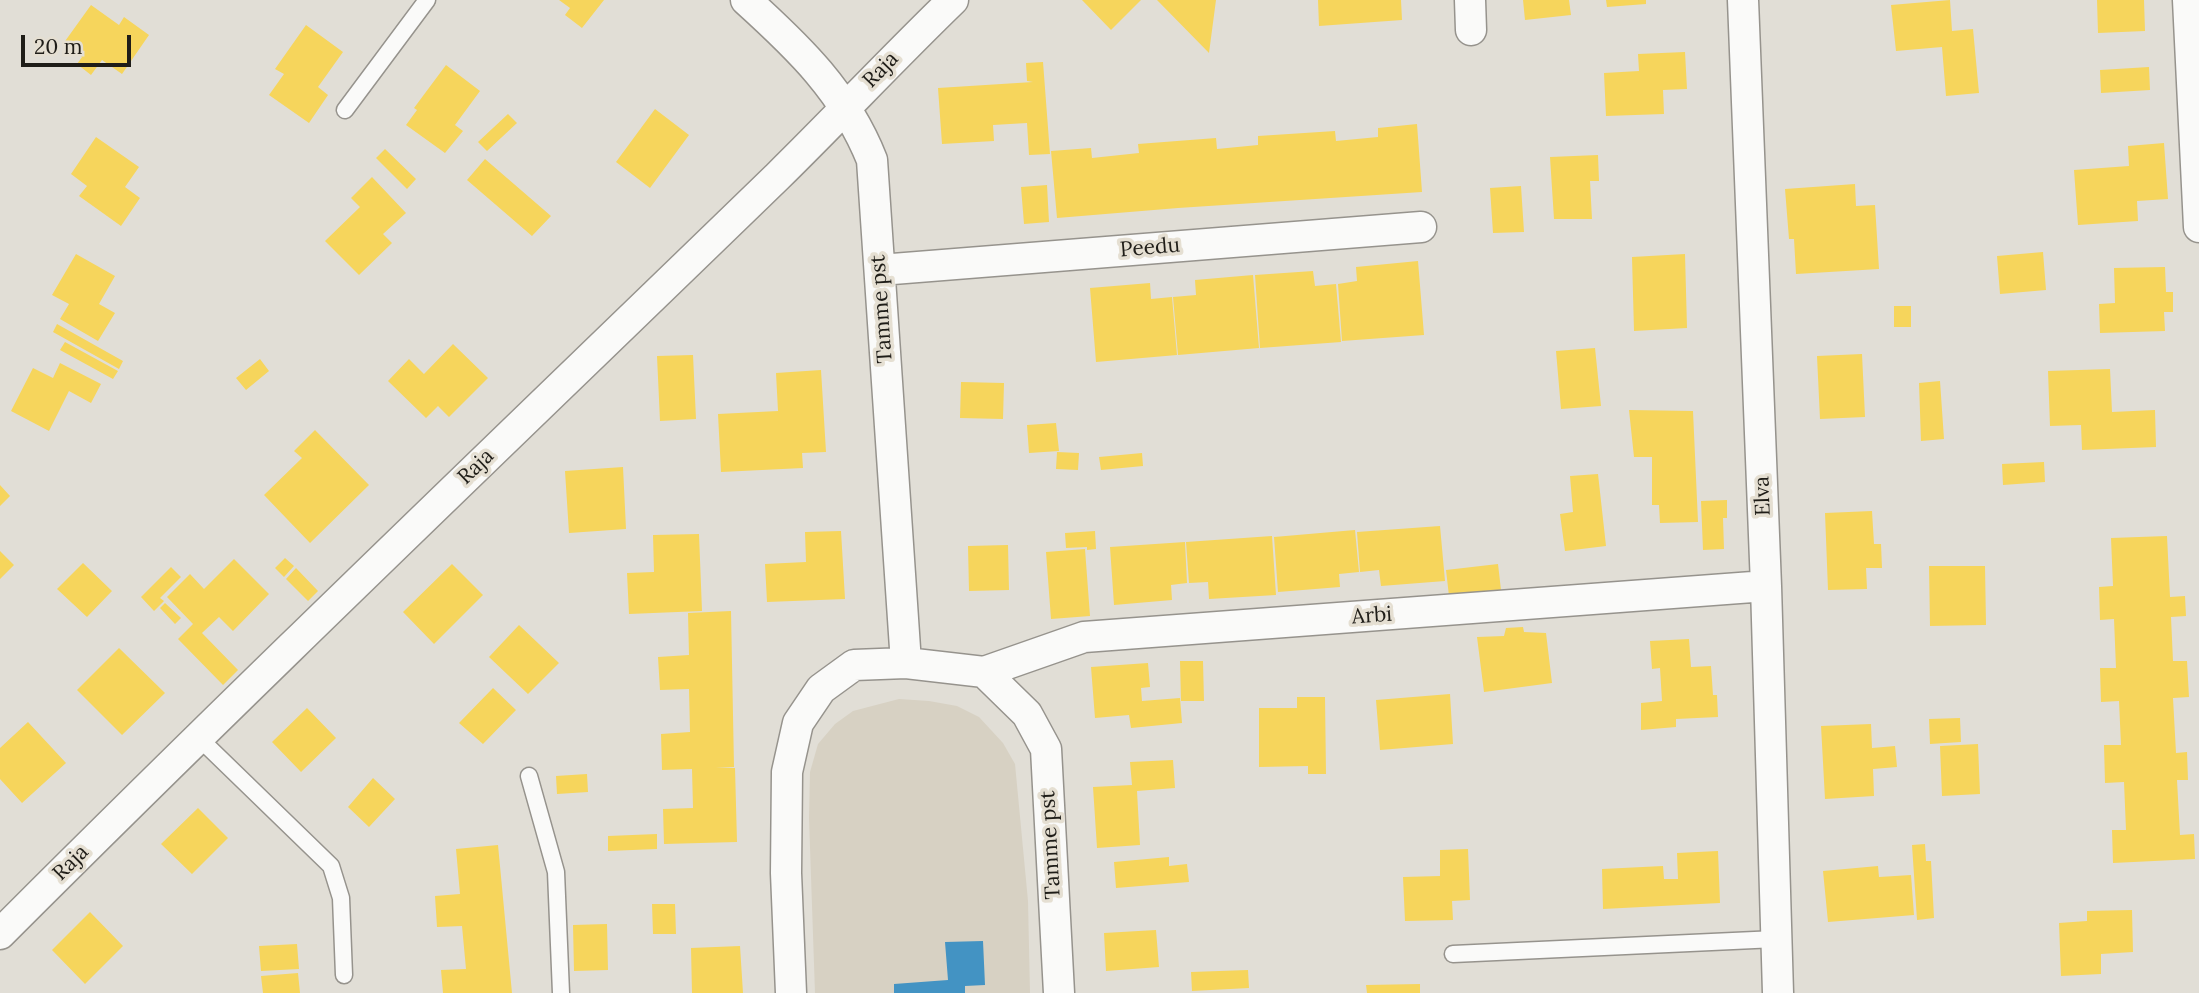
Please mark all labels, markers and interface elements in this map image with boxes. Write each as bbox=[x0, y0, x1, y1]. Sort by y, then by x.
scale bar bbox=[24, 21, 135, 65]
text: 20 m bbox=[34, 33, 83, 60]
street label: Raja bbox=[858, 47, 904, 93]
street label: Peedu bbox=[1119, 233, 1181, 263]
street label: Tamme pst bbox=[866, 254, 898, 364]
street label: Raja bbox=[453, 444, 499, 490]
street label: Elva bbox=[1750, 476, 1776, 516]
street label: Arbi bbox=[1351, 602, 1393, 630]
street label: Tamme pst bbox=[1036, 790, 1066, 900]
street label: Raja bbox=[48, 840, 94, 886]

